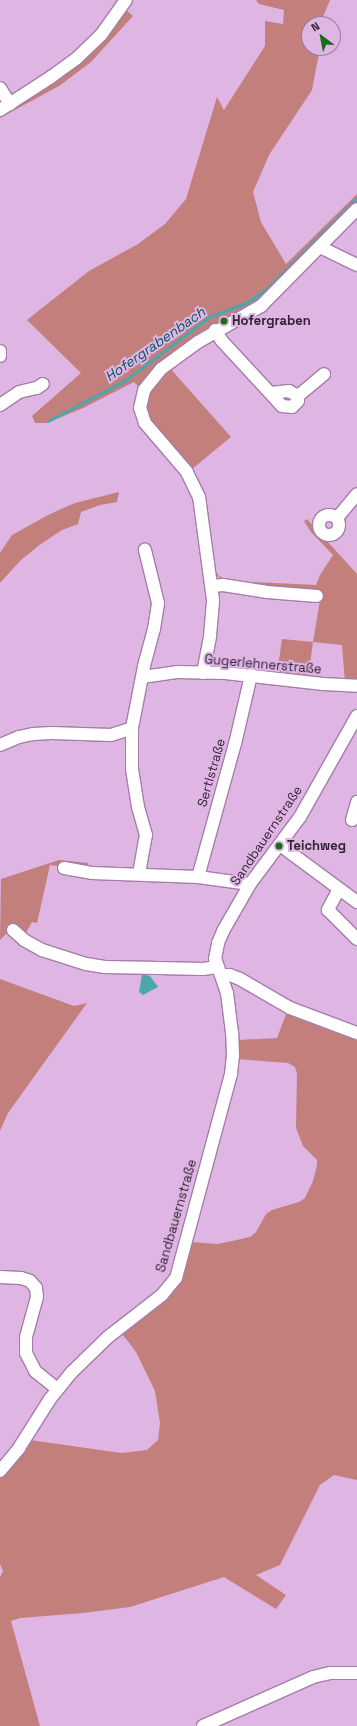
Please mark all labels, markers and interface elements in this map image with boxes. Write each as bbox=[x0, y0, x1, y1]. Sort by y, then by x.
north arrow bbox=[301, 16, 341, 56]
text: N bbox=[308, 19, 322, 35]
water label: Hofergrabenbach bbox=[102, 303, 208, 385]
place label: Hofergraben bbox=[232, 313, 311, 329]
marker: Hofergraben bbox=[219, 316, 229, 326]
street label: Gugerlehnerstraße bbox=[204, 652, 322, 678]
street label: Sertlstraße bbox=[195, 737, 229, 809]
street label: Sandbauernstraße bbox=[228, 783, 306, 889]
place label: Teichweg bbox=[287, 838, 346, 854]
marker: Teichweg bbox=[274, 841, 284, 851]
street label: Sandbauernstraße bbox=[153, 1158, 201, 1274]

